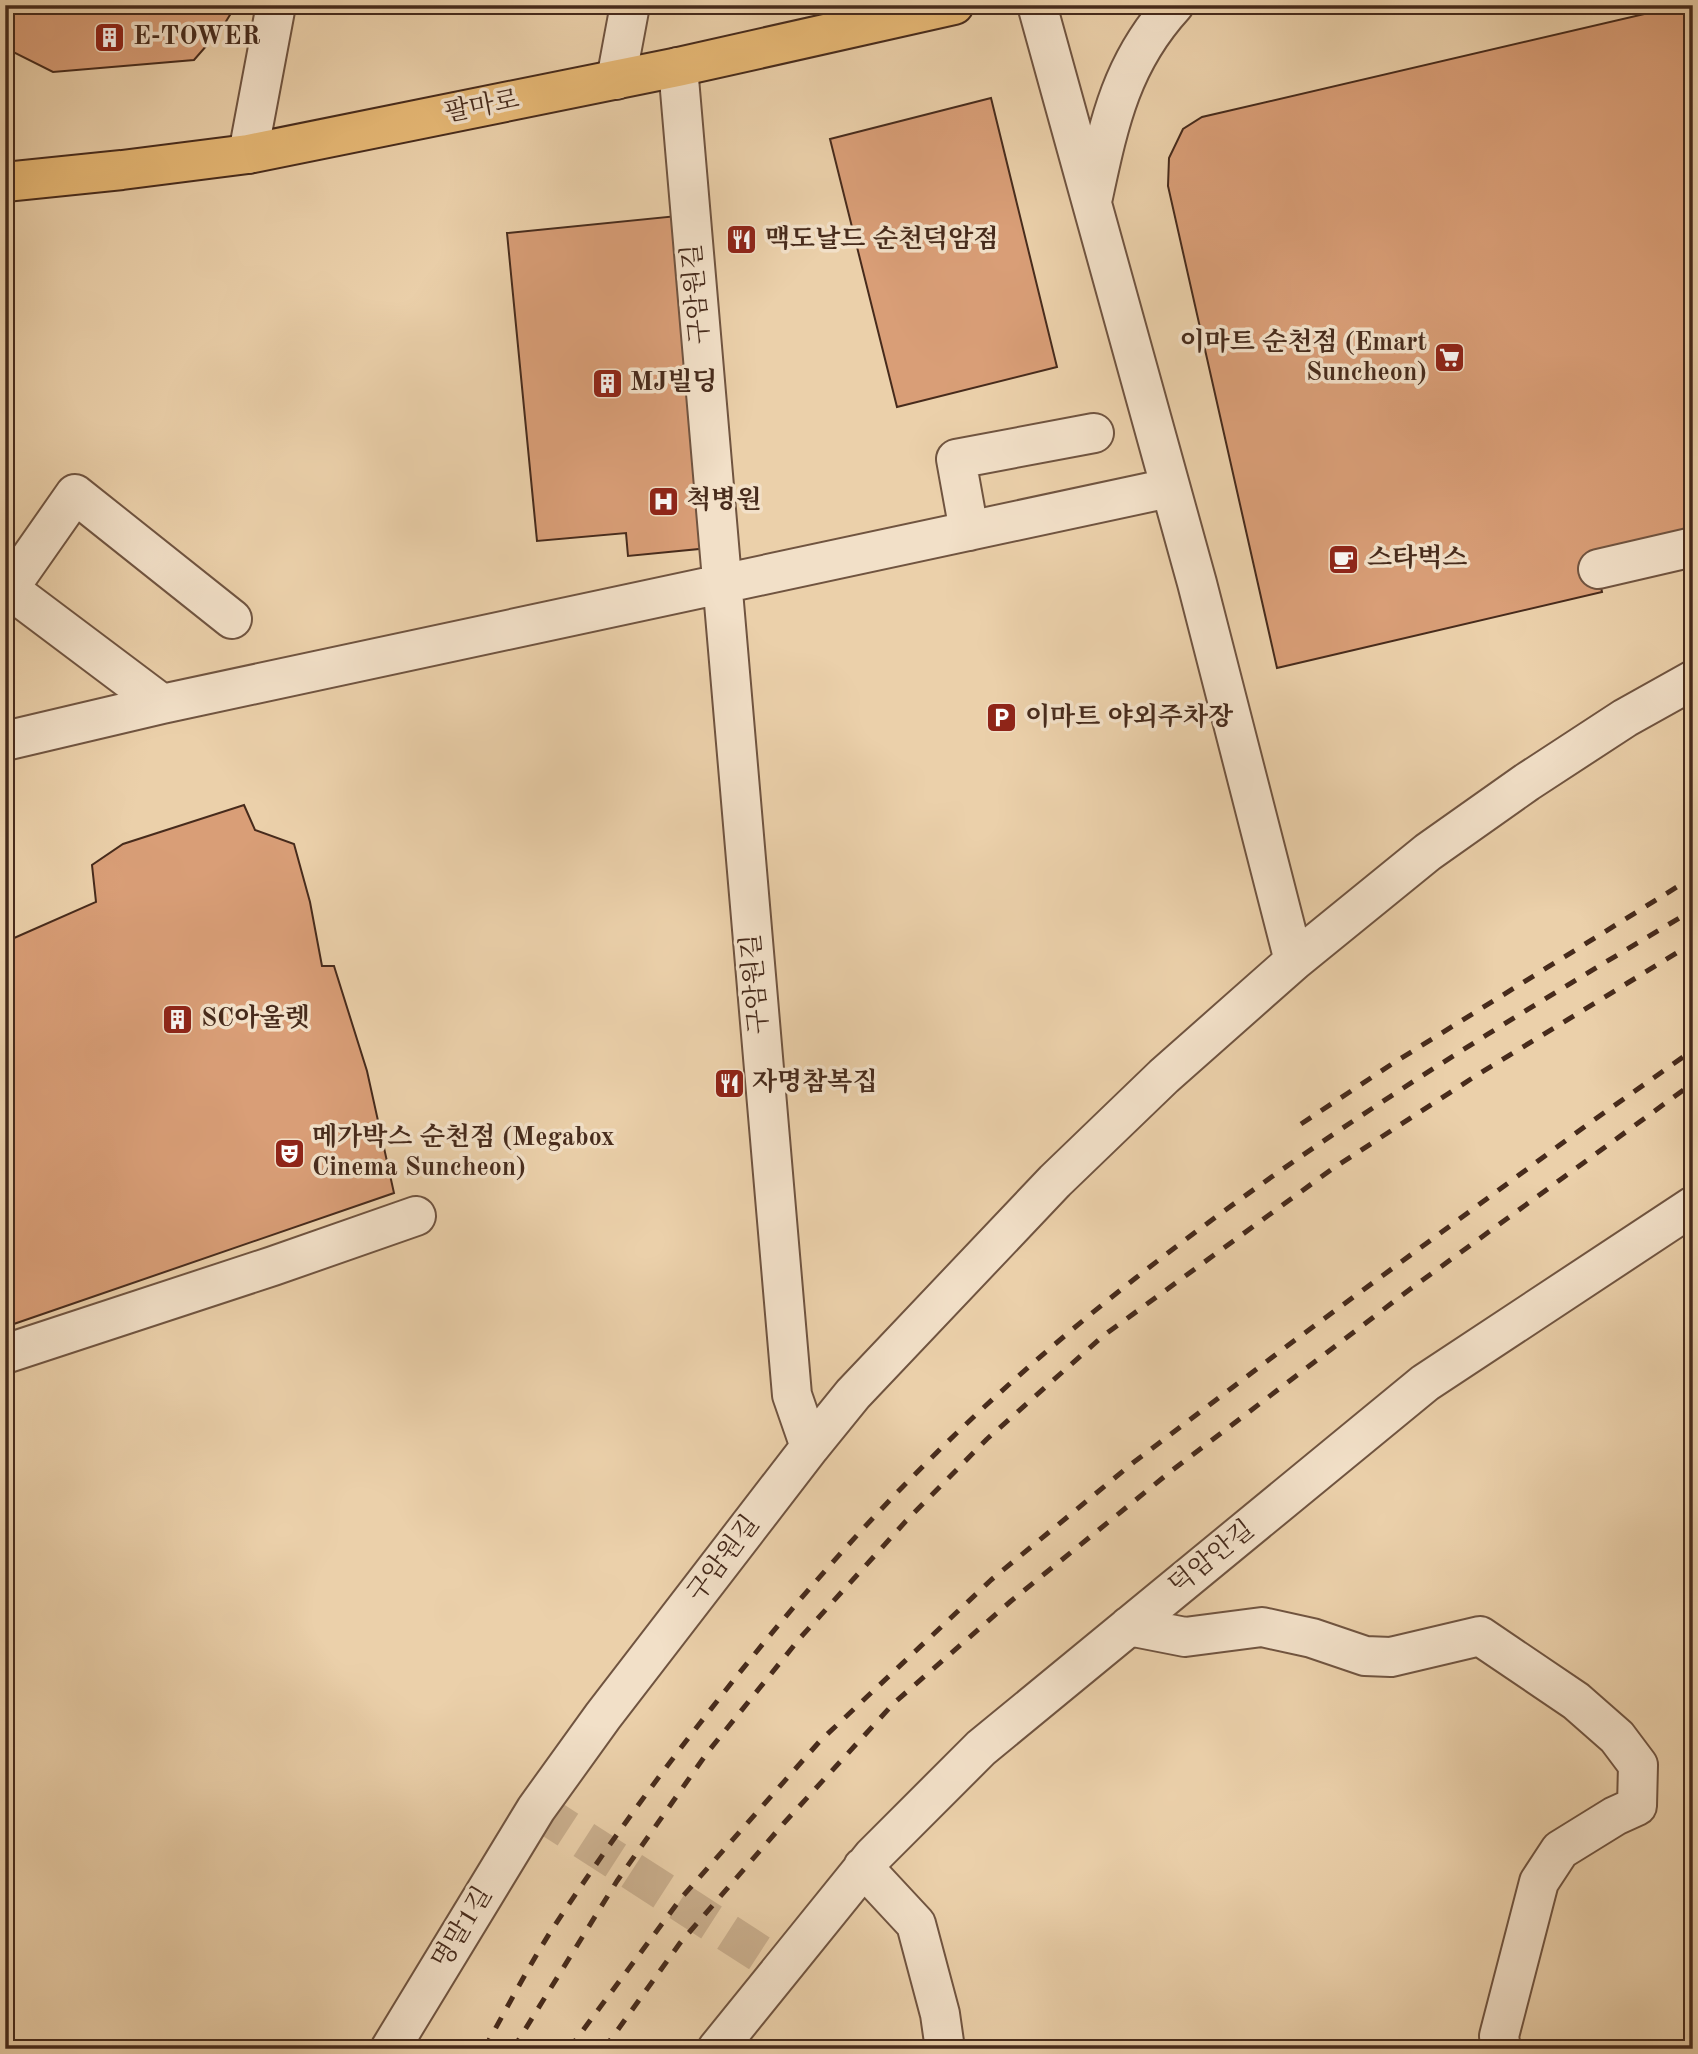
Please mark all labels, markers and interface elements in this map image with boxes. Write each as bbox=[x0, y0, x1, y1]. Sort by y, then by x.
building icon: E-TOWER bbox=[93, 20, 127, 54]
place label: E-TOWER bbox=[133, 24, 261, 50]
street label: 팔마로 bbox=[442, 85, 521, 127]
restaurant icon: 맥도날드 순천덕암점 bbox=[725, 223, 759, 257]
place label: 맥도날드 순천덕암점 bbox=[765, 224, 998, 253]
street label: 구암원길 bbox=[678, 243, 714, 345]
place label: 이마트 순천점 (Emart Suncheon) bbox=[1179, 327, 1427, 386]
supermarket icon: 이마트 순천점 (Emart Suncheon) bbox=[1433, 341, 1467, 375]
building icon: MJ빌딩 bbox=[590, 366, 624, 400]
place label: MJ빌딩 bbox=[630, 367, 717, 396]
hospital icon: 척병원 bbox=[646, 484, 680, 518]
place label: 척병원 bbox=[686, 485, 761, 514]
cafe icon: 스타벅스 bbox=[1327, 542, 1361, 576]
place label: 스타벅스 bbox=[1367, 543, 1467, 572]
parking icon: 이마트 야외주차장 bbox=[985, 701, 1019, 735]
place label: 이마트 야외주차장 bbox=[1025, 702, 1234, 731]
street label: 구암원길 bbox=[737, 933, 773, 1035]
building icon: SC아울렛 bbox=[161, 1002, 195, 1036]
place label: SC아울렛 bbox=[201, 1003, 310, 1032]
restaurant icon: 자명참복집 bbox=[712, 1066, 746, 1100]
place label: 자명참복집 bbox=[752, 1067, 878, 1096]
place label: 메가박스 순천점 (Megabox Cinema Suncheon) bbox=[312, 1122, 615, 1181]
theatre icon: 메가박스 순천점 (Megabox Cinema Suncheon) bbox=[272, 1136, 306, 1170]
street label: 구암원길 bbox=[682, 1510, 765, 1607]
street label: 덕암안길 bbox=[1164, 1515, 1259, 1600]
street label: 명말1길 bbox=[427, 1882, 497, 1973]

